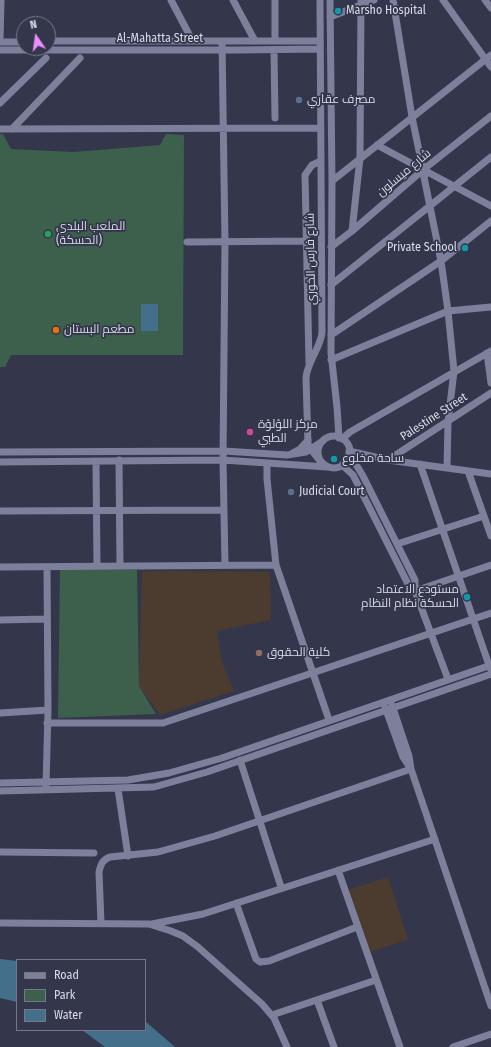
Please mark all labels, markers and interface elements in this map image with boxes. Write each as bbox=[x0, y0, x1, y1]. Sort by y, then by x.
place label: Marsho Hospital bbox=[346, 4, 426, 18]
marker: Marsho Hospital bbox=[333, 6, 343, 16]
north arrow bbox=[16, 16, 56, 56]
text: N bbox=[29, 18, 38, 32]
street label: Al-Mahatta Street bbox=[117, 32, 203, 46]
place label: مصرف عقاري bbox=[307, 93, 376, 107]
marker: مصرف عقاري bbox=[294, 95, 304, 105]
street label: شارع ميسلون bbox=[374, 146, 434, 200]
street label: شارع فارس الخوري bbox=[303, 213, 319, 305]
place label: الملعب البلدي (الحسكة) bbox=[56, 220, 125, 248]
marker: الملعب البلدي (الحسكة) bbox=[43, 229, 53, 239]
place label: Private School bbox=[387, 241, 457, 255]
marker: Private School bbox=[460, 243, 470, 253]
place label: مطعم البستان bbox=[64, 323, 134, 337]
marker: مطعم البستان bbox=[51, 325, 61, 335]
street label: Palestine Street bbox=[398, 390, 470, 444]
place label: مركز اللؤلؤة الطبي bbox=[258, 418, 318, 446]
marker: مركز اللؤلؤة الطبي bbox=[245, 427, 255, 437]
place label: ساحة مخلوع bbox=[342, 452, 404, 466]
marker: ساحة مخلوع bbox=[329, 454, 339, 464]
place label: Judicial Court bbox=[299, 485, 364, 499]
marker: Judicial Court bbox=[286, 487, 296, 497]
place label: مستودع الاعتماد الحسكة نظام النظام bbox=[361, 583, 459, 611]
marker: مستودع الاعتماد الحسكة نظام النظام bbox=[462, 592, 472, 602]
place label: كلية الحقوق bbox=[267, 646, 330, 660]
marker: كلية الحقوق bbox=[254, 648, 264, 658]
legend bbox=[16, 959, 146, 1031]
text: Road bbox=[54, 968, 79, 982]
text: Park bbox=[54, 988, 75, 1002]
text: Water bbox=[54, 1008, 82, 1022]

